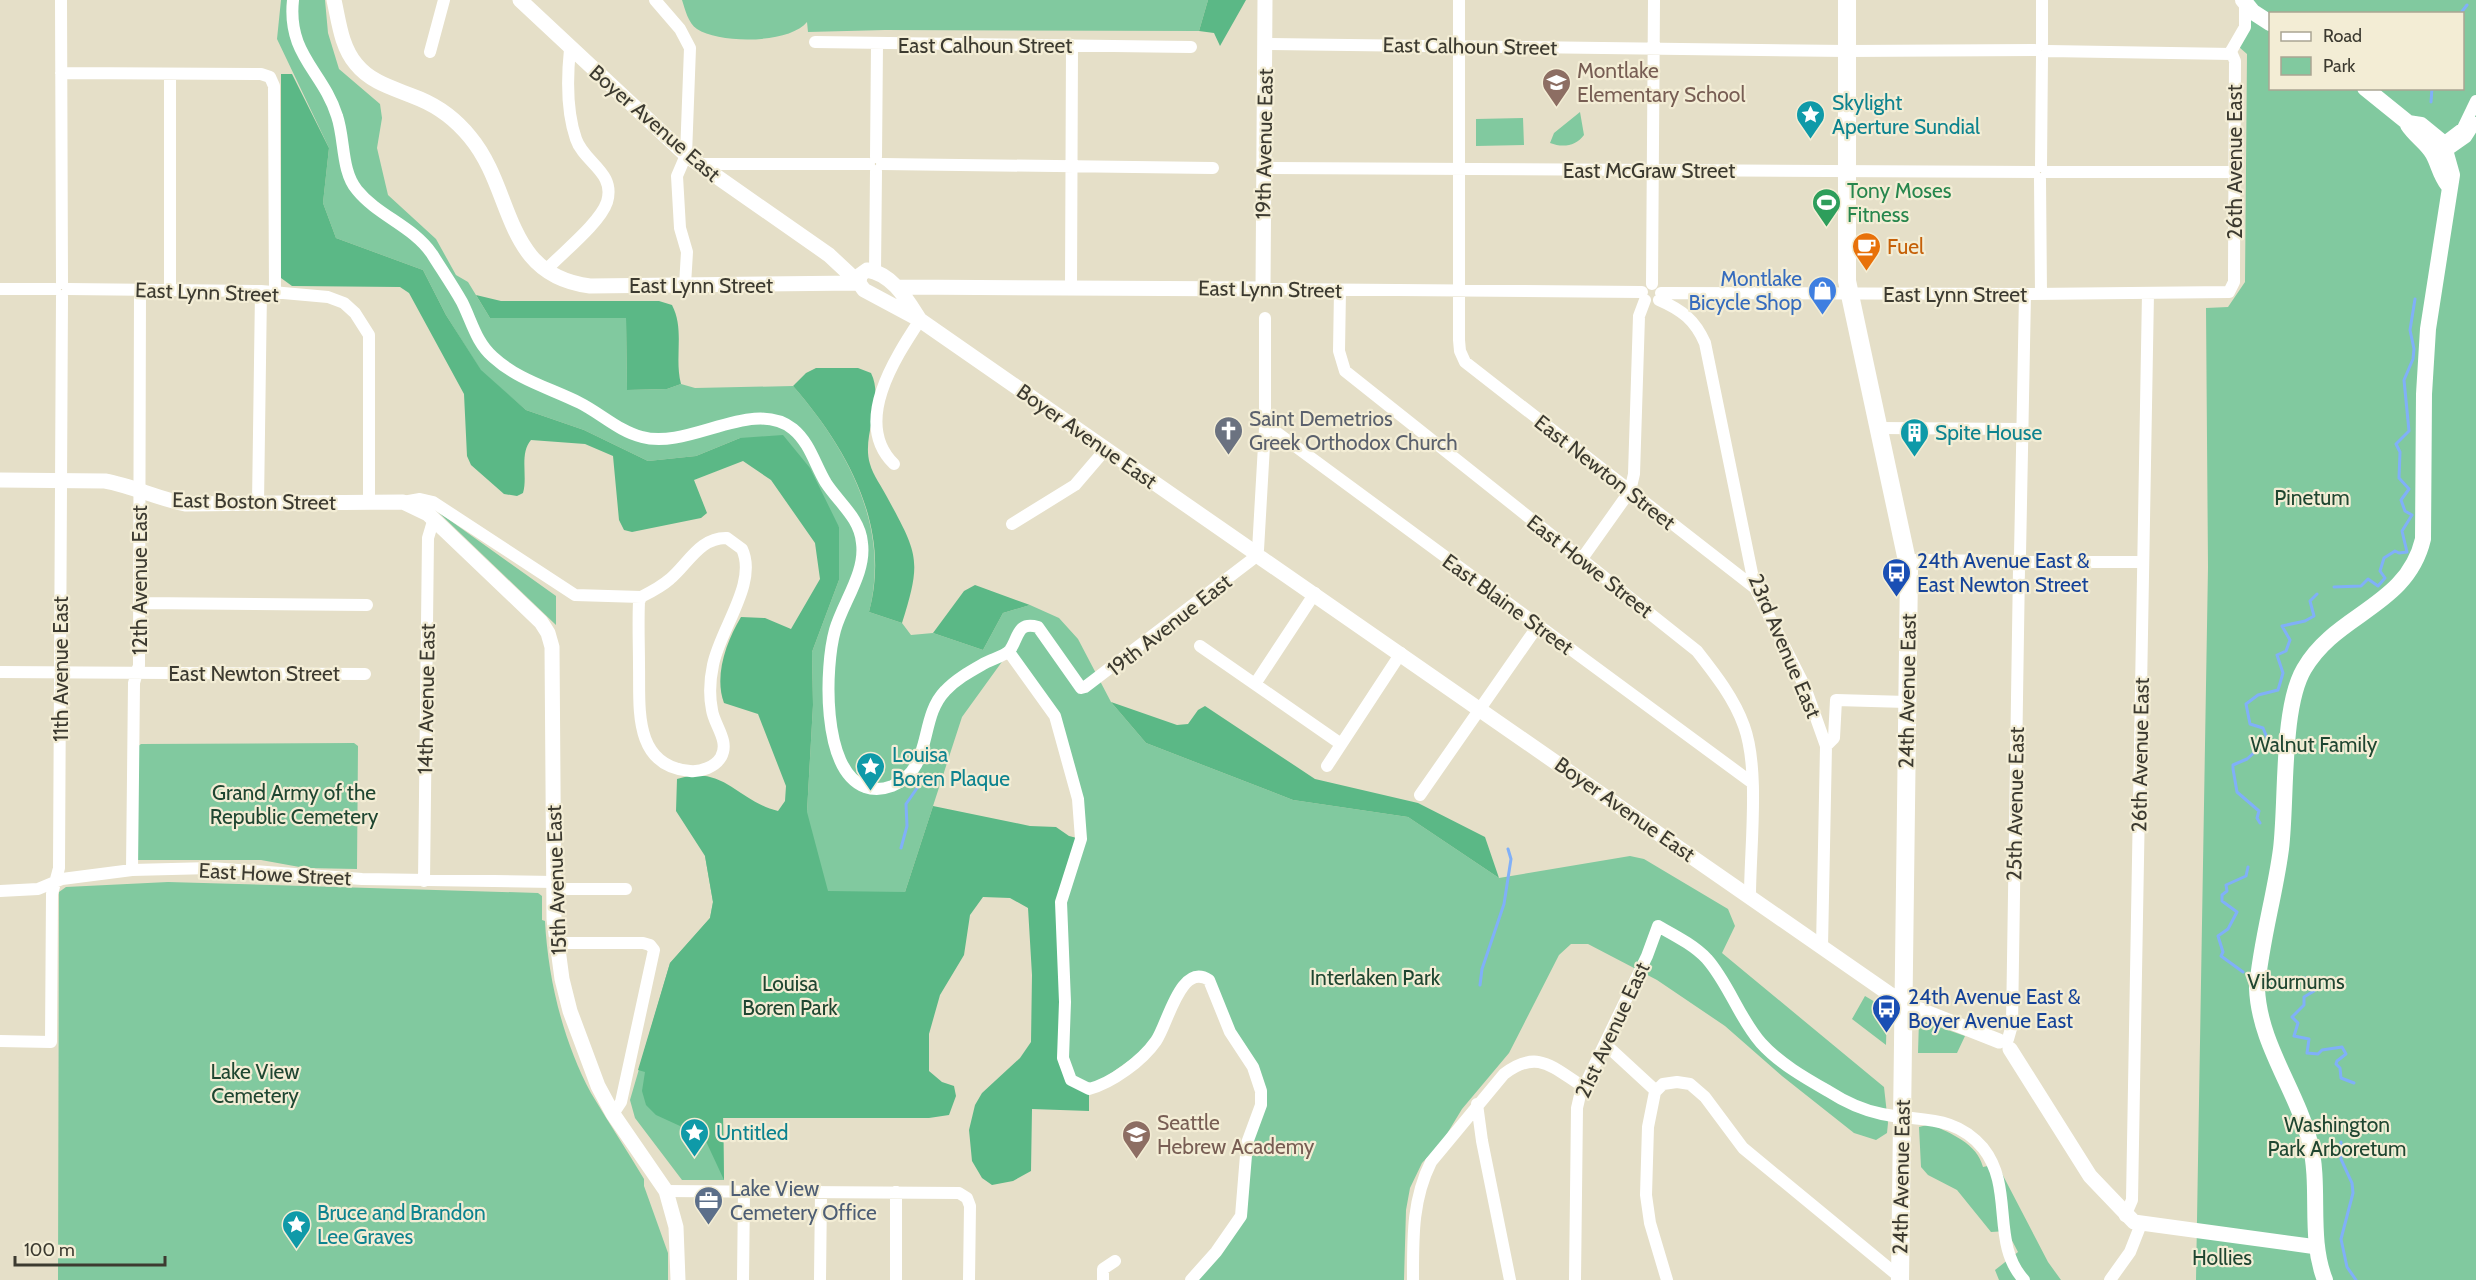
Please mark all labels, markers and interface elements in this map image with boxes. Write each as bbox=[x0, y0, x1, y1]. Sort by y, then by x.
legend bbox=[2269, 12, 2464, 90]
text: Road bbox=[2323, 25, 2362, 47]
street label: East Calhoun Street bbox=[1383, 32, 1557, 60]
street label: East Calhoun Street bbox=[898, 33, 1072, 58]
text: Park bbox=[2323, 55, 2356, 77]
place label: Montlake Elementary School bbox=[1577, 58, 1745, 107]
street label: Boyer Avenue East bbox=[584, 59, 726, 187]
school or university icon: Montlake Elementary School bbox=[1540, 66, 1572, 108]
street label: 19th Avenue East bbox=[1250, 68, 1278, 220]
street label: 26th Avenue East bbox=[2222, 85, 2247, 239]
place label: Skylight Aperture Sundial bbox=[1832, 90, 1980, 139]
place icon: Skylight Aperture Sundial bbox=[1795, 98, 1827, 140]
street label: East McGraw Street bbox=[1563, 158, 1735, 183]
place label: Tony Moses Fitness bbox=[1847, 178, 1952, 227]
sports icon: Tony Moses Fitness bbox=[1810, 186, 1842, 228]
cafe icon: Fuel bbox=[1850, 230, 1882, 272]
place label: Fuel bbox=[1887, 234, 1924, 259]
place label: Montlake Bicycle Shop bbox=[1689, 266, 1802, 315]
street label: East Lynn Street bbox=[629, 273, 773, 298]
shop icon: Montlake Bicycle Shop bbox=[1807, 274, 1839, 316]
street label: East Lynn Street bbox=[1198, 275, 1342, 303]
street label: East Lynn Street bbox=[135, 277, 279, 307]
street label: East Lynn Street bbox=[1883, 282, 2027, 307]
street label: Boyer Avenue East bbox=[1012, 378, 1162, 494]
place label: Saint Demetrios Greek Orthodox Church bbox=[1249, 406, 1458, 455]
street label: East Newton Street bbox=[1530, 409, 1680, 535]
church icon: Saint Demetrios Greek Orthodox Church bbox=[1212, 414, 1244, 456]
building icon: Spite House bbox=[1898, 416, 1930, 458]
place label: Spite House bbox=[1935, 420, 2043, 445]
park label: Pinetum bbox=[2274, 485, 2350, 510]
street label: East Boston Street bbox=[172, 487, 336, 515]
street label: 12th Avenue East bbox=[127, 505, 152, 655]
street label: East Howe Street bbox=[1522, 509, 1658, 623]
street label: East Blaine Street bbox=[1438, 548, 1578, 660]
place label: 24th Avenue East & East Newton Street bbox=[1917, 548, 2090, 597]
bus stop icon: 24th Avenue East & East Newton Street bbox=[1880, 556, 1912, 598]
street label: 19th Avenue East bbox=[1102, 569, 1236, 681]
street label: 23rd Avenue East bbox=[1743, 570, 1827, 722]
street label: 11th Avenue East bbox=[48, 596, 73, 742]
street label: 24th Avenue East bbox=[1893, 613, 1921, 769]
street label: 14th Avenue East bbox=[412, 623, 440, 775]
street label: East Newton Street bbox=[168, 661, 340, 686]
street label: 26th Avenue East bbox=[2126, 677, 2154, 833]
street label: 25th Avenue East bbox=[2001, 727, 2029, 881]
park label: Walnut Family bbox=[2251, 732, 2378, 757]
place label: Louisa Boren Plaque bbox=[892, 742, 1010, 791]
place icon: Louisa Boren Plaque bbox=[855, 750, 887, 792]
street label: Boyer Avenue East bbox=[1550, 751, 1700, 867]
park label: Grand Army of the Republic Cemetery bbox=[210, 780, 379, 829]
street label: 15th Avenue East bbox=[541, 805, 571, 955]
street label: East Howe Street bbox=[198, 858, 352, 890]
street label: 21st Avenue East bbox=[1570, 958, 1654, 1102]
park label: Interlaken Park bbox=[1310, 965, 1441, 990]
park label: Viburnums bbox=[2247, 969, 2345, 994]
park label: Louisa Boren Park bbox=[742, 971, 838, 1020]
place label: 24th Avenue East & Boyer Avenue East bbox=[1908, 984, 2081, 1033]
bus stop icon: 24th Avenue East & Boyer Avenue East bbox=[1871, 992, 1903, 1034]
park label: Lake View Cemetery bbox=[210, 1059, 300, 1108]
street label: 24th Avenue East bbox=[1887, 1099, 1915, 1255]
place label: Seattle Hebrew Academy bbox=[1157, 1110, 1315, 1159]
park label: Washington Park Arboretum bbox=[2268, 1112, 2406, 1161]
place icon: Untitled bbox=[679, 1116, 711, 1158]
school or university icon: Seattle Hebrew Academy bbox=[1120, 1118, 1152, 1160]
place label: Untitled bbox=[716, 1120, 788, 1145]
place label: Lake View Cemetery Office bbox=[730, 1176, 877, 1225]
office icon: Lake View Cemetery Office bbox=[693, 1184, 725, 1226]
place label: Bruce and Brandon Lee Graves bbox=[317, 1200, 486, 1249]
place icon: Bruce and Brandon Lee Graves bbox=[280, 1208, 312, 1250]
scale bar bbox=[15, 1229, 165, 1267]
text: 100 m bbox=[24, 1239, 75, 1261]
park label: Hollies bbox=[2192, 1245, 2252, 1270]

